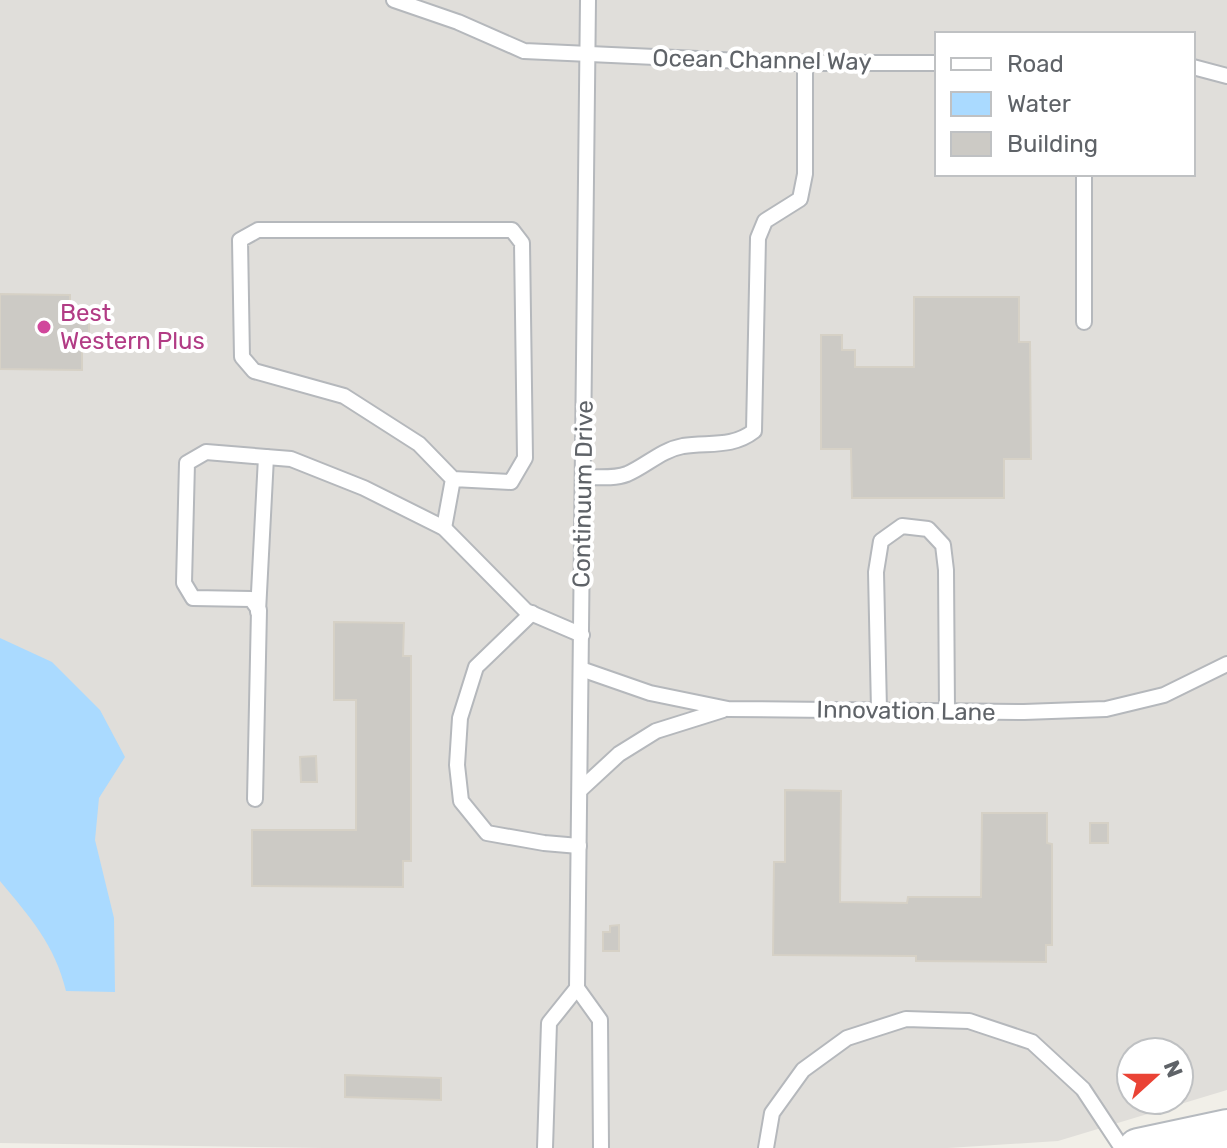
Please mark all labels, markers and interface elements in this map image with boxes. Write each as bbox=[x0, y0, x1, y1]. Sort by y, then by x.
legend bbox=[935, 32, 1195, 176]
street label: Ocean Channel Way bbox=[652, 44, 872, 76]
text: Road bbox=[1007, 50, 1064, 78]
text: Water bbox=[1007, 90, 1071, 118]
text: Building bbox=[1007, 130, 1098, 158]
place label: Best Western Plus bbox=[60, 299, 205, 355]
marker: Best Western Plus bbox=[35, 318, 53, 336]
street label: Continuum Drive bbox=[567, 400, 599, 588]
street label: Innovation Lane bbox=[816, 695, 996, 727]
north arrow bbox=[1115, 1036, 1195, 1116]
text: N bbox=[1158, 1057, 1189, 1081]

